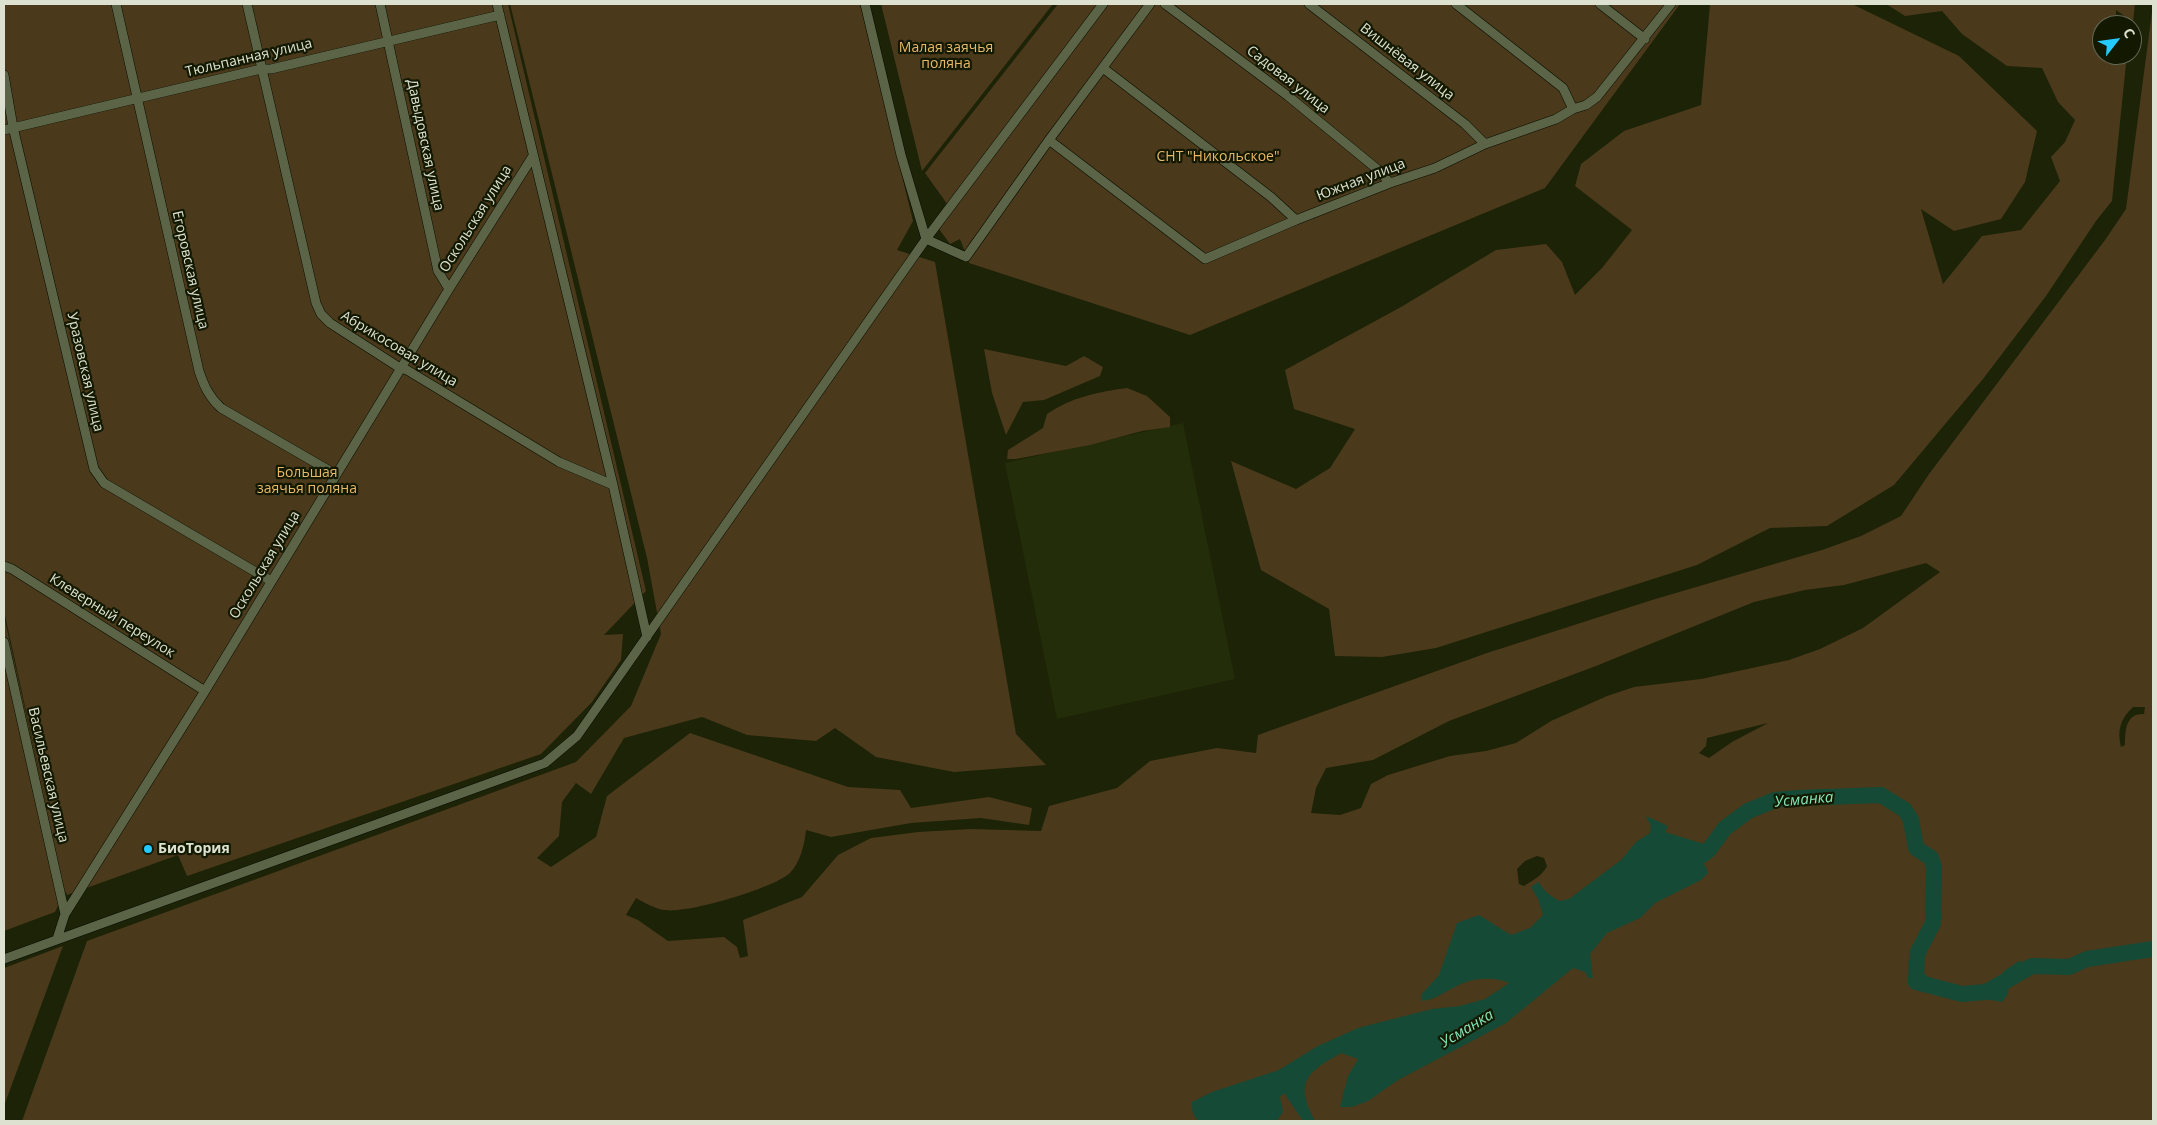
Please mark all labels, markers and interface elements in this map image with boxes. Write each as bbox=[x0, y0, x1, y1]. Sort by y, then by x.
north arrow bbox=[2092, 15, 2142, 65]
street label: Вишнёвая улица bbox=[1357, 20, 1457, 104]
text: С bbox=[2119, 24, 2140, 41]
street label: Тюльпанная улица bbox=[184, 35, 314, 81]
park label: Малая заячья поляна bbox=[899, 40, 993, 72]
street label: Садовая улица bbox=[1243, 42, 1333, 118]
street label: Давыдовская улица bbox=[403, 78, 447, 212]
park label: СНТ "Никольское" bbox=[1156, 149, 1280, 165]
street label: Южная улица bbox=[1314, 155, 1408, 205]
street label: Оскольская улица bbox=[436, 162, 516, 276]
street label: Егоровская улица bbox=[168, 209, 212, 331]
street label: Абрикосовая улица bbox=[338, 308, 460, 390]
street label: Уразовская улица bbox=[63, 311, 107, 433]
park label: Большая заячья поляна bbox=[257, 465, 357, 498]
street label: Оскольская улица bbox=[226, 508, 304, 622]
street label: Клеверный переулок bbox=[46, 571, 178, 661]
street label: Васильевская улица bbox=[24, 706, 72, 844]
water label: Усманка bbox=[1774, 788, 1834, 812]
place label: БиоТория bbox=[158, 841, 230, 857]
marker: БиоТория bbox=[142, 843, 154, 855]
water label: Усманка bbox=[1437, 1006, 1497, 1052]

